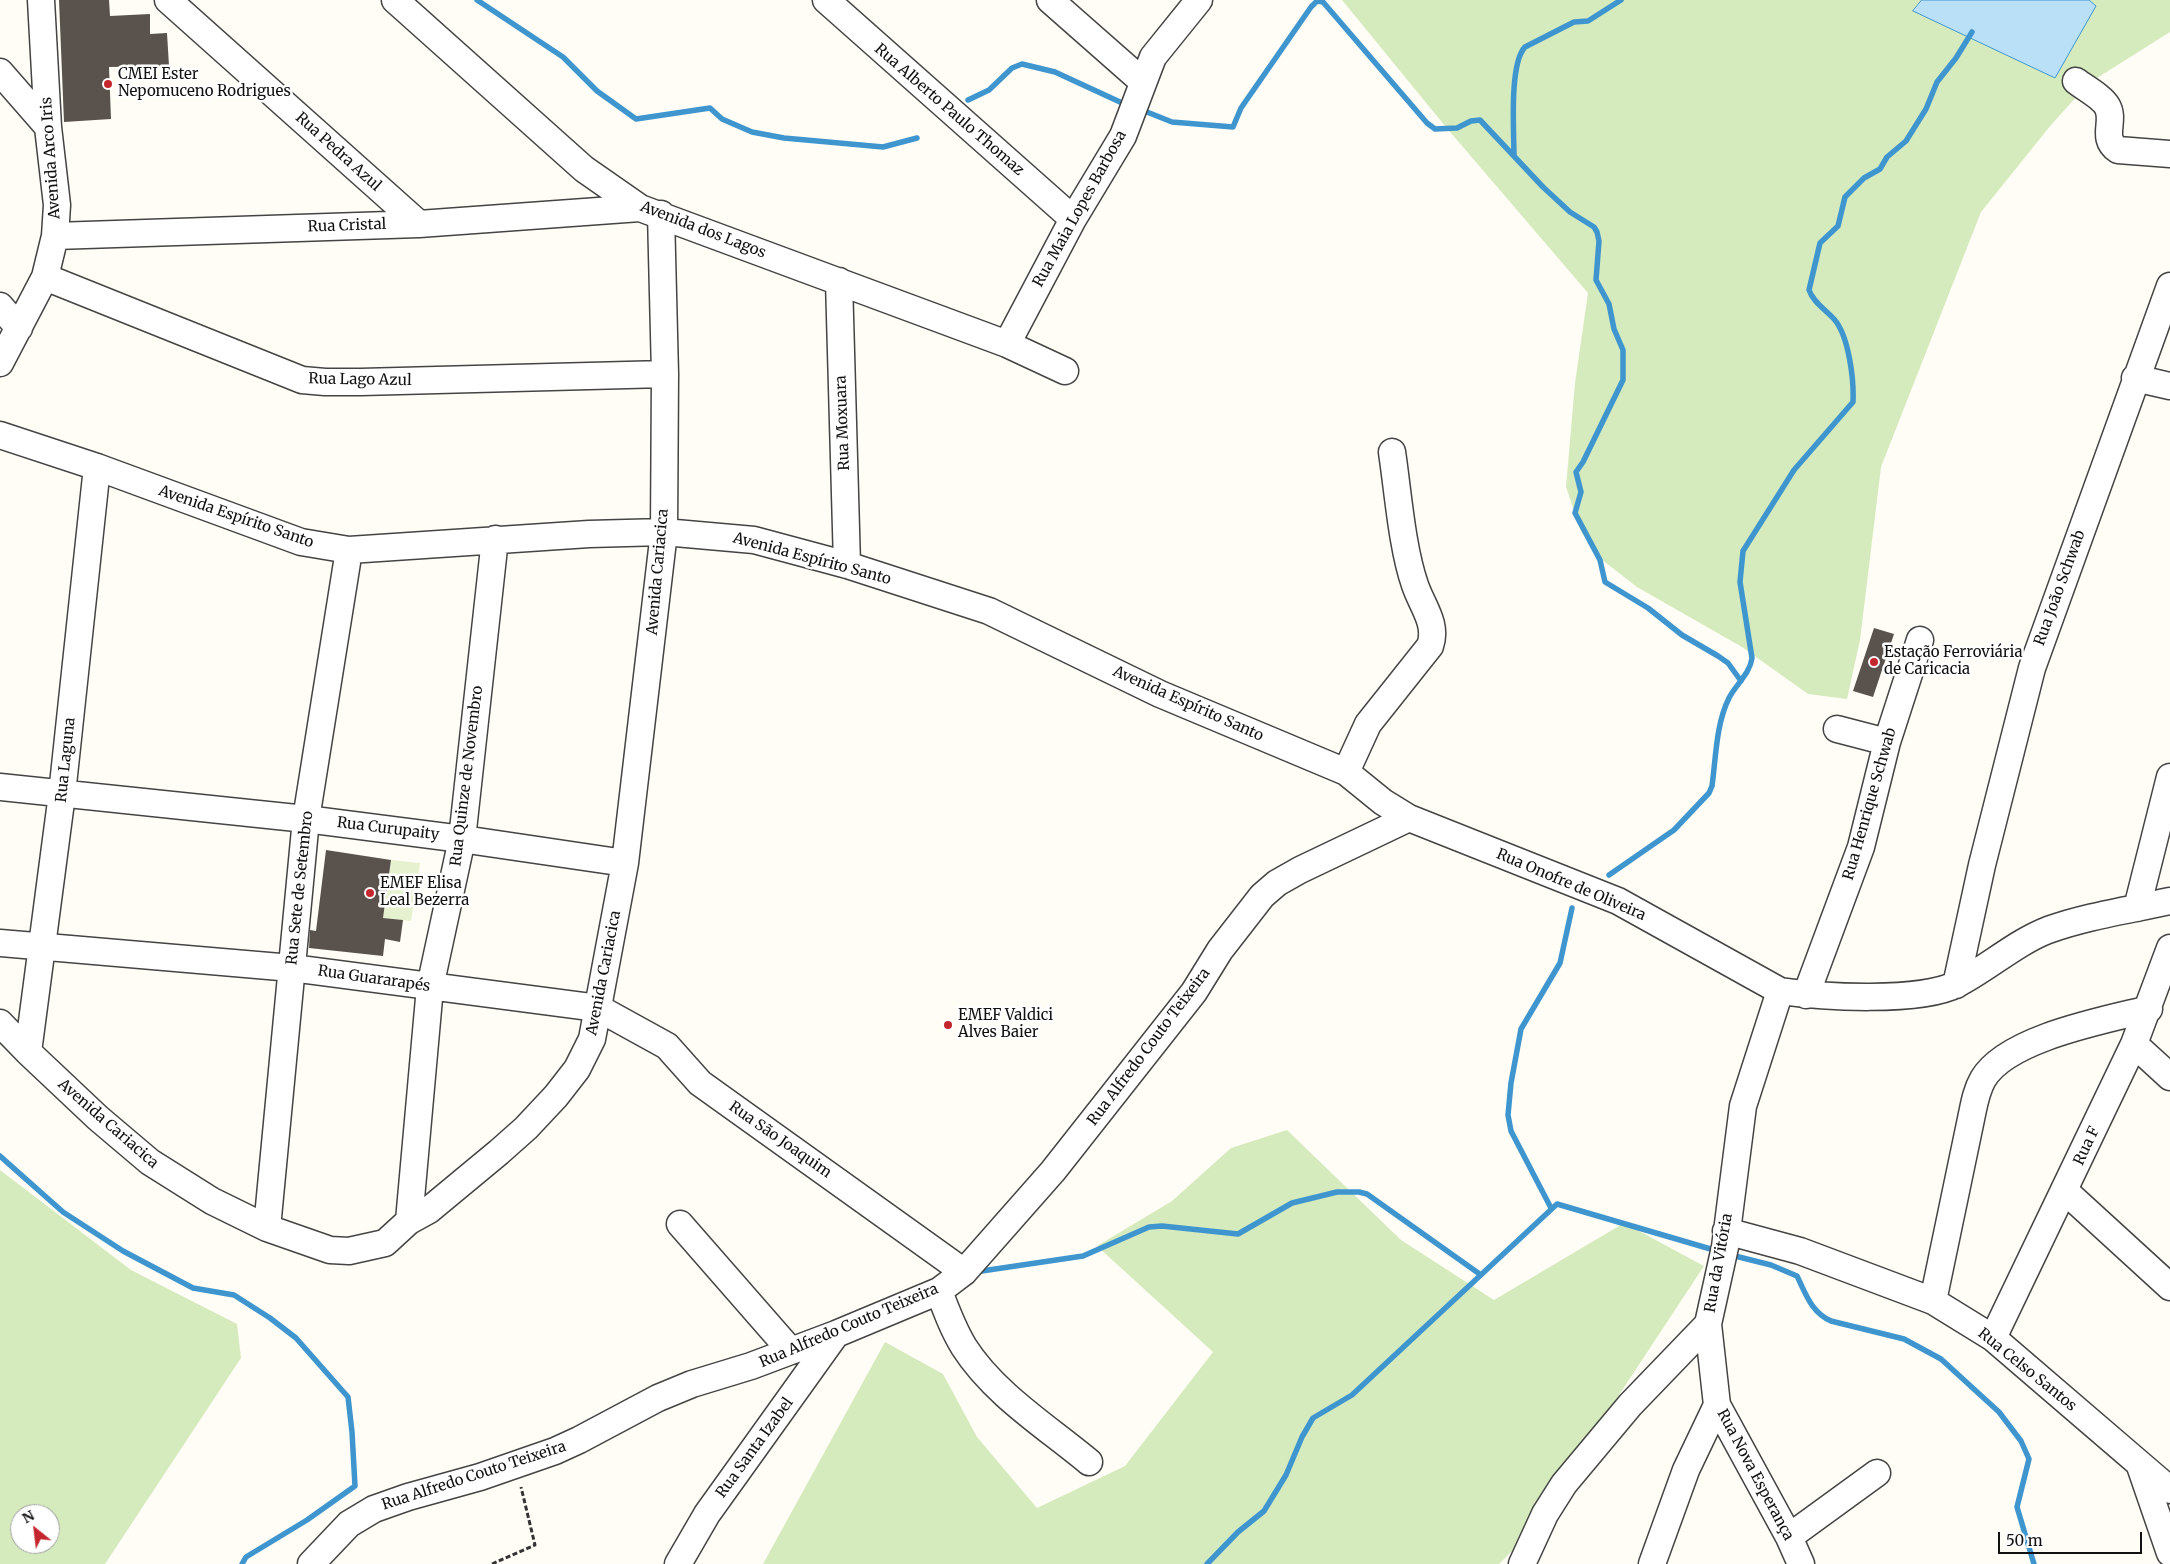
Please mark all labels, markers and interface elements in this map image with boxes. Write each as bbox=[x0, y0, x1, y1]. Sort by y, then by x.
street label: Rua Alberto Paulo Thomaz bbox=[871, 40, 1027, 180]
place label: CMEI Ester Nepomuceno Rodrigues bbox=[118, 66, 291, 101]
marker: CMEI Ester Nepomuceno Rodrigues bbox=[102, 78, 114, 90]
street label: Avenida Arco Iris bbox=[38, 96, 64, 220]
street label: Rua Pedra Azul bbox=[291, 109, 385, 195]
street label: Rua Maia Lopes Barbosa bbox=[1029, 128, 1131, 290]
street label: Avenida dos Lagos bbox=[638, 198, 768, 262]
street label: Rua Cristal bbox=[307, 216, 387, 236]
street label: Rua Lago Azul bbox=[308, 370, 412, 390]
street label: Rua Moxuara bbox=[832, 375, 854, 471]
street label: Avenida Espírito Santo bbox=[156, 482, 316, 552]
street label: Avenida Cariacica bbox=[644, 508, 672, 636]
street label: Rua João Schwab bbox=[2031, 528, 2089, 648]
street label: Avenida Espírito Santo bbox=[731, 529, 893, 589]
place label: Estação Ferroviária de Caricacia bbox=[1884, 644, 2022, 679]
marker: Estação Ferroviária de Caricacia bbox=[1868, 656, 1880, 668]
street label: Avenida Espírito Santo bbox=[1110, 663, 1266, 745]
street label: Rua Quinze de Novembro bbox=[447, 685, 487, 867]
street label: Rua Laguna bbox=[53, 717, 79, 803]
street label: Rua Henrique Schwab bbox=[1840, 726, 1900, 882]
street label: Rua Sete de Setembro bbox=[283, 810, 317, 966]
street label: Rua Curupaity bbox=[336, 814, 440, 844]
street label: Rua Onofre de Oliveira bbox=[1494, 845, 1648, 925]
place label: EMEF Elisa Leal Bezerra bbox=[380, 875, 469, 910]
marker: EMEF Elisa Leal Bezerra bbox=[364, 887, 376, 899]
street label: Avenida Cariacica bbox=[583, 909, 625, 1037]
street label: Rua Guararapés bbox=[317, 962, 431, 996]
street label: Rua Alfredo Couto Teixeira bbox=[1084, 965, 1214, 1129]
place label: EMEF Valdici Alves Baier bbox=[958, 1007, 1053, 1042]
marker: EMEF Valdici Alves Baier bbox=[942, 1019, 954, 1031]
street label: Avenida Cariacica bbox=[54, 1076, 162, 1172]
street label: Rua São Joaquim bbox=[725, 1098, 835, 1182]
street label: Rua F bbox=[2070, 1124, 2104, 1168]
street label: Rua da Vitória bbox=[1701, 1212, 1737, 1314]
street label: Rua Alfredo Couto Teixeira bbox=[757, 1280, 941, 1372]
street label: Rua Celso Santos bbox=[1974, 1325, 2080, 1415]
street label: Rua Santa Izabel bbox=[713, 1394, 797, 1502]
street label: Rua Nova Esperança bbox=[1713, 1406, 1797, 1544]
street label: Rua Alfredo Couto Teixeira bbox=[380, 1438, 568, 1514]
north arrow bbox=[10, 1504, 60, 1554]
text: N bbox=[19, 1506, 37, 1527]
scale bar bbox=[2000, 1522, 2144, 1554]
text: 50 m bbox=[2006, 1531, 2043, 1550]

